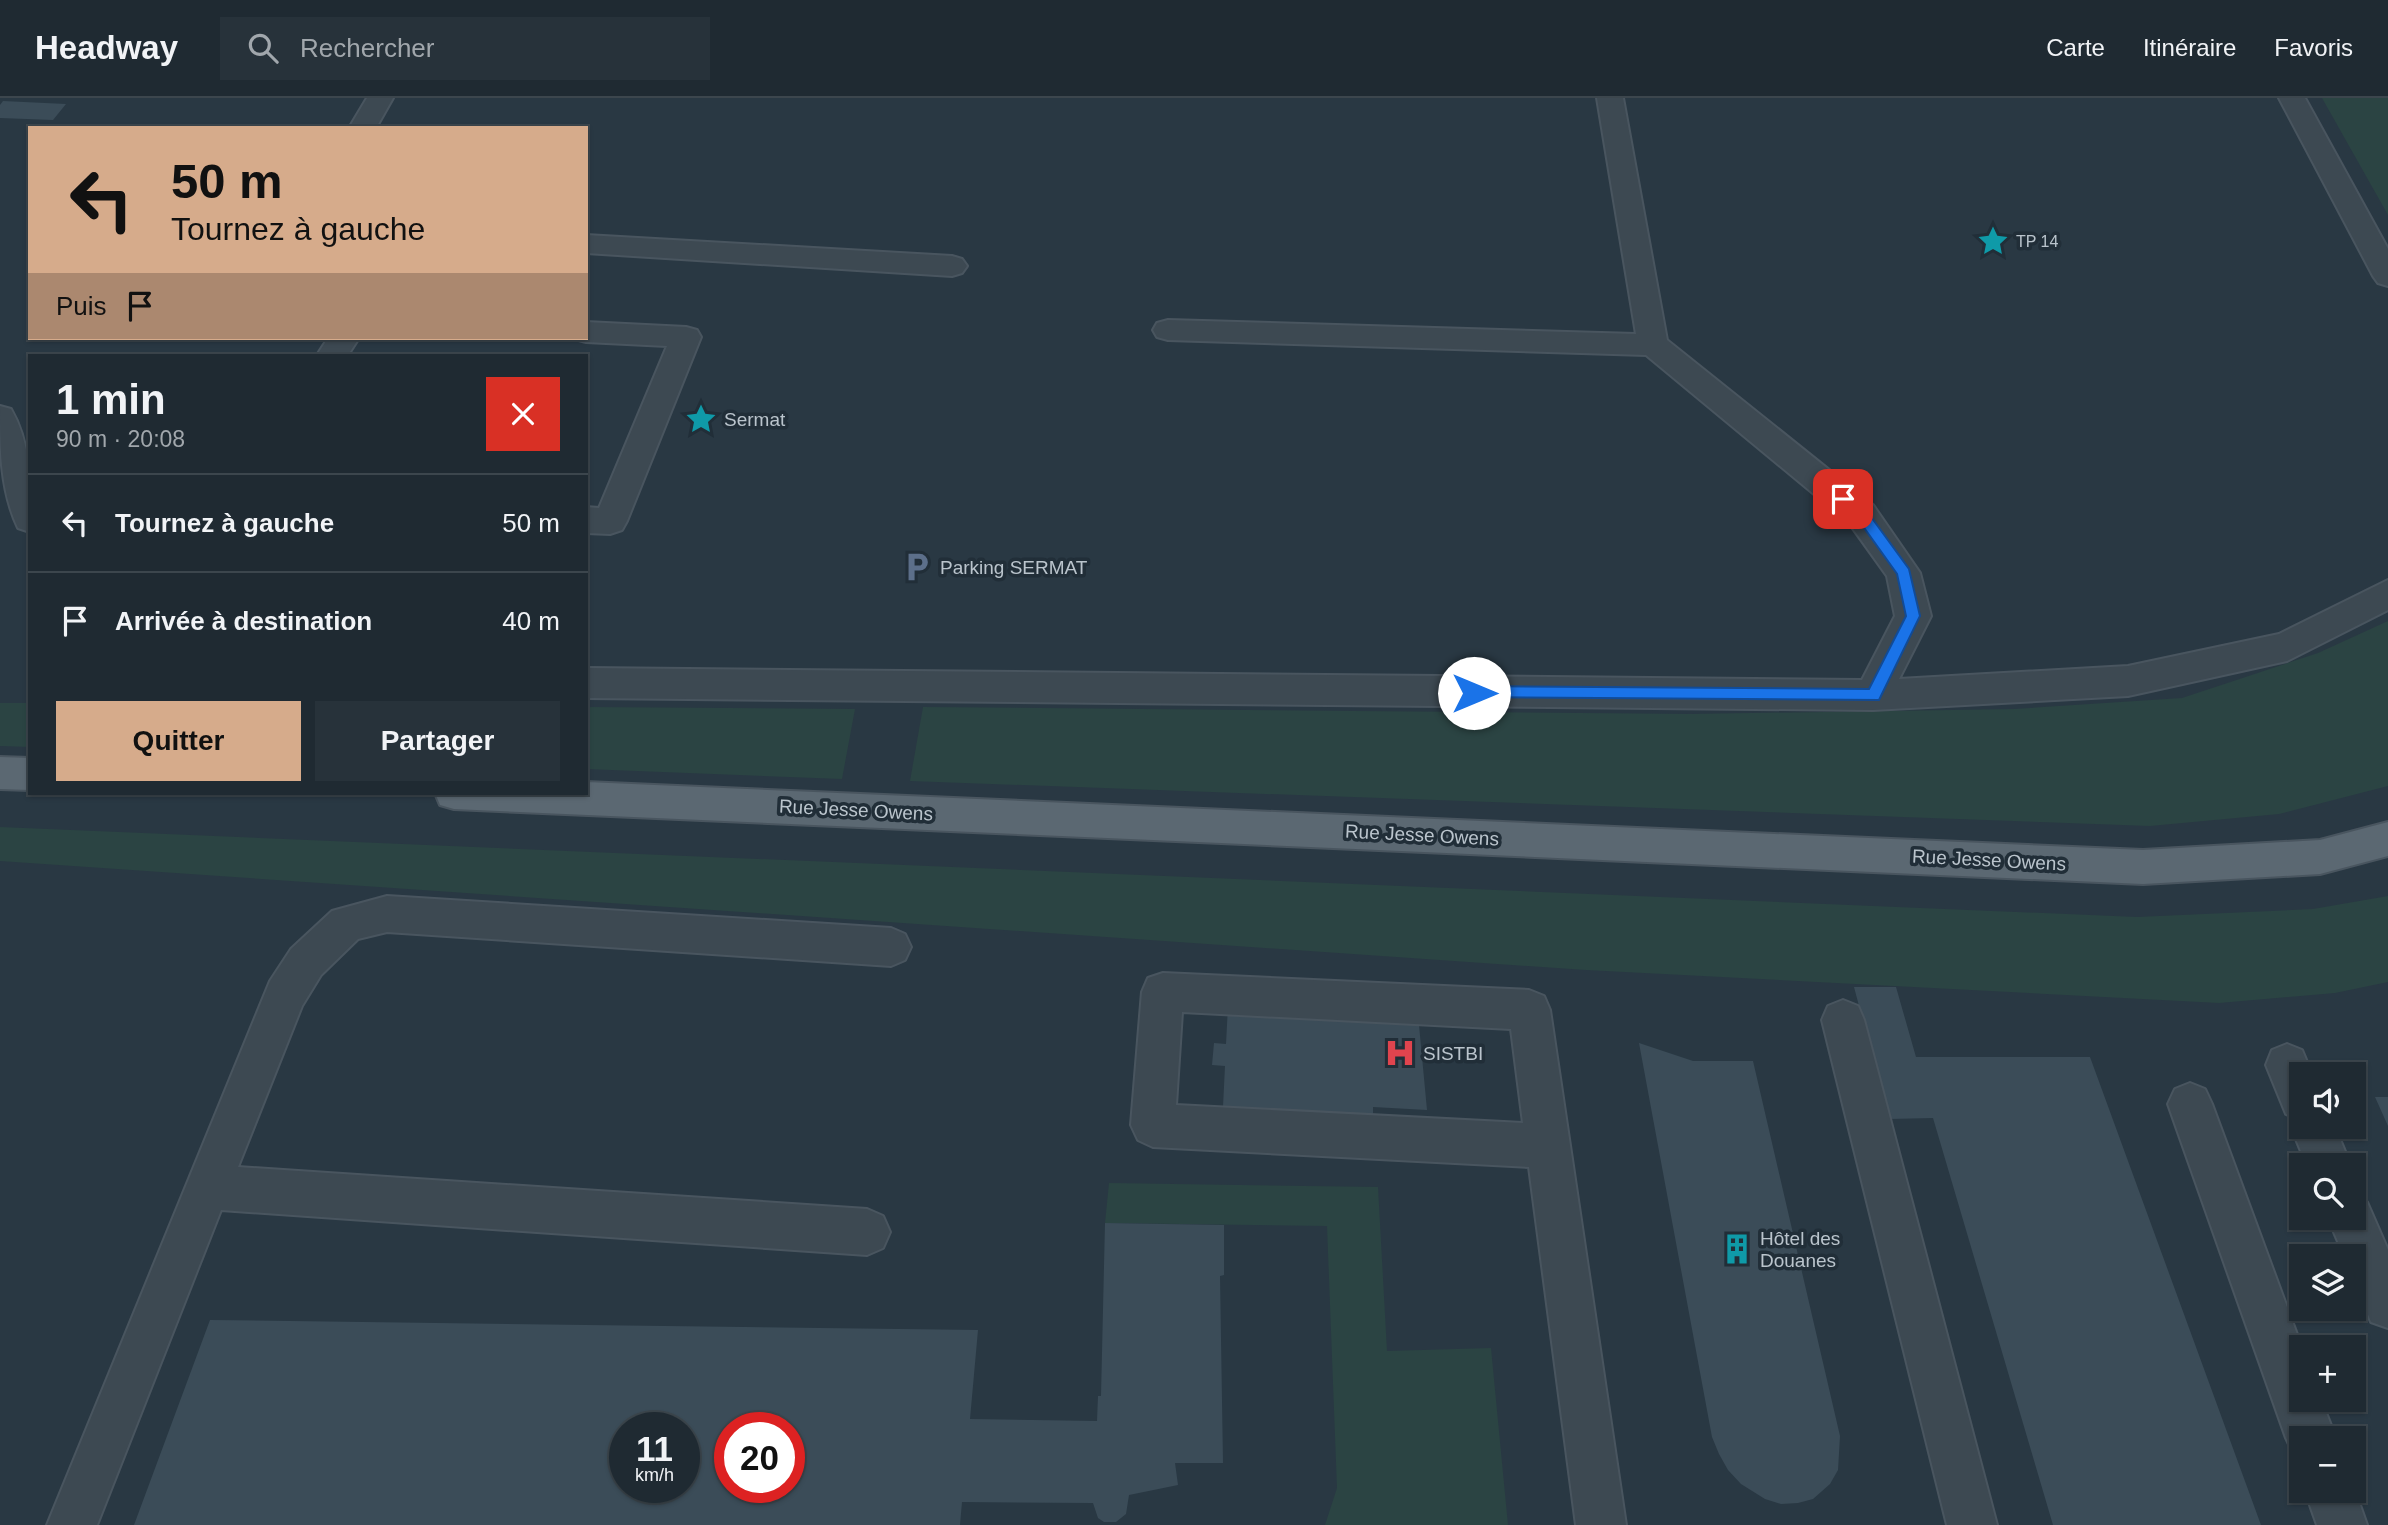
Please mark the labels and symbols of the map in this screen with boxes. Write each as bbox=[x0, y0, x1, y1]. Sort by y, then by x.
place icon: TP 14 bbox=[1976, 224, 2010, 258]
place label: TP 14 bbox=[2016, 233, 2059, 250]
place icon: Sermat bbox=[684, 402, 718, 436]
place label: Sermat bbox=[724, 409, 786, 430]
pin bbox=[1813, 469, 1873, 529]
parking icon: Parking SERMAT bbox=[900, 550, 934, 584]
place label: Parking SERMAT bbox=[940, 557, 1088, 578]
position arrow bbox=[1437, 656, 1511, 730]
street label: Rue Jesse Owens bbox=[778, 795, 934, 825]
street label: Rue Jesse Owens bbox=[1344, 820, 1500, 850]
street label: Rue Jesse Owens bbox=[1911, 845, 2067, 875]
hospital icon: SISTBI bbox=[1383, 1036, 1417, 1070]
place label: SISTBI bbox=[1423, 1043, 1483, 1064]
place label: Hôtel des Douanes bbox=[1760, 1228, 1840, 1271]
building icon: Hôtel des Douanes bbox=[1720, 1232, 1754, 1266]
speed limit sign: 20 bbox=[714, 1412, 805, 1503]

